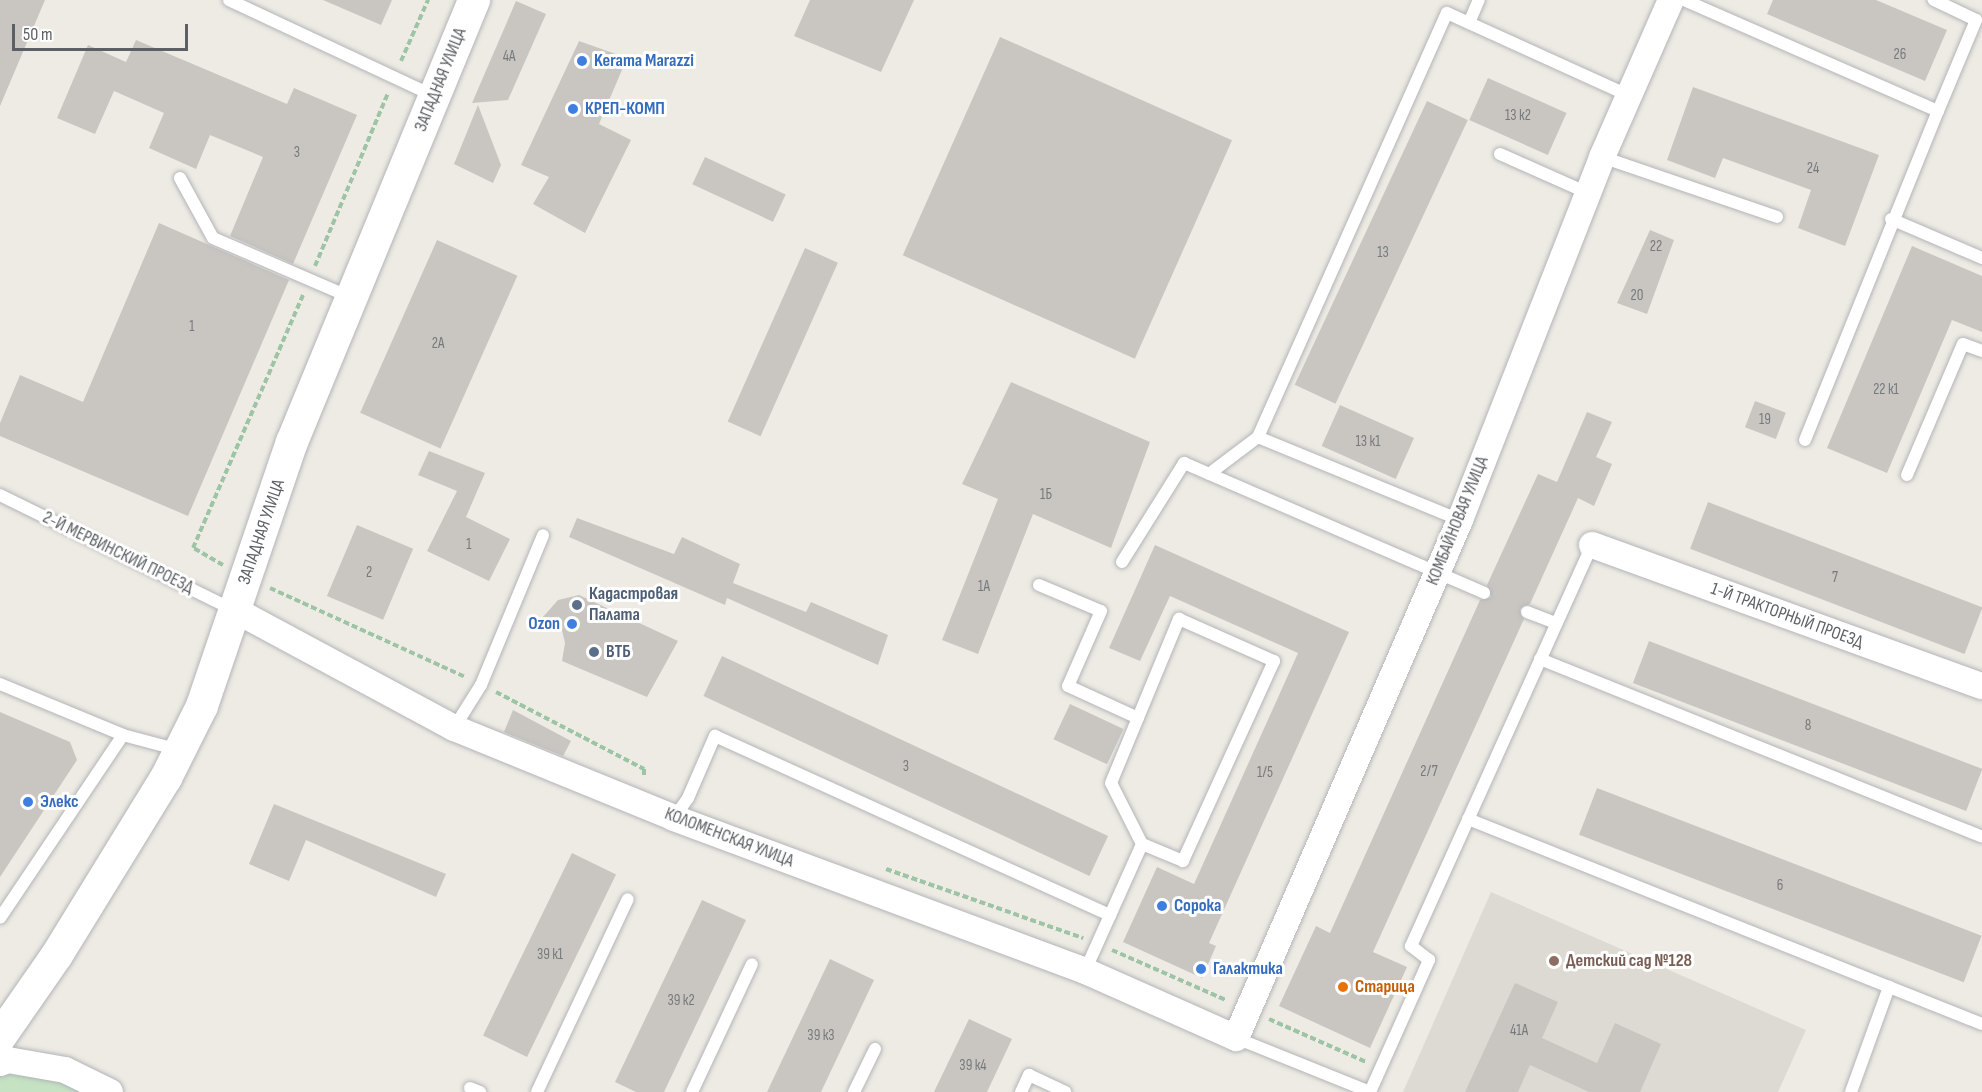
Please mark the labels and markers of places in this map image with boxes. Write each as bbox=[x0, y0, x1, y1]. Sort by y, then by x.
place label: Kerama Marazzi bbox=[594, 50, 694, 72]
marker: Kerama Marazzi bbox=[575, 54, 589, 68]
place label: КРЕП-КОМП bbox=[585, 98, 665, 120]
marker: КРЕП-КОМП bbox=[566, 102, 580, 116]
place label: Кадастровая Палата bbox=[589, 584, 678, 626]
marker: Кадастровая Палата bbox=[570, 598, 584, 612]
place label: Ozon bbox=[528, 613, 560, 635]
marker: Ozon bbox=[565, 617, 579, 631]
place label: ВТБ bbox=[606, 641, 631, 663]
marker: ВТБ bbox=[587, 645, 601, 659]
place label: Элекс bbox=[40, 791, 79, 813]
marker: Элекс bbox=[21, 795, 35, 809]
place label: Сорока bbox=[1174, 895, 1221, 917]
marker: Сорока bbox=[1155, 899, 1169, 913]
place label: Детский сад №128 bbox=[1566, 950, 1692, 972]
marker: Детский сад №128 bbox=[1547, 954, 1561, 968]
place label: Галактика bbox=[1213, 958, 1283, 980]
marker: Галактика bbox=[1194, 962, 1208, 976]
place label: Старица bbox=[1355, 976, 1415, 998]
marker: Старица bbox=[1336, 980, 1350, 994]

